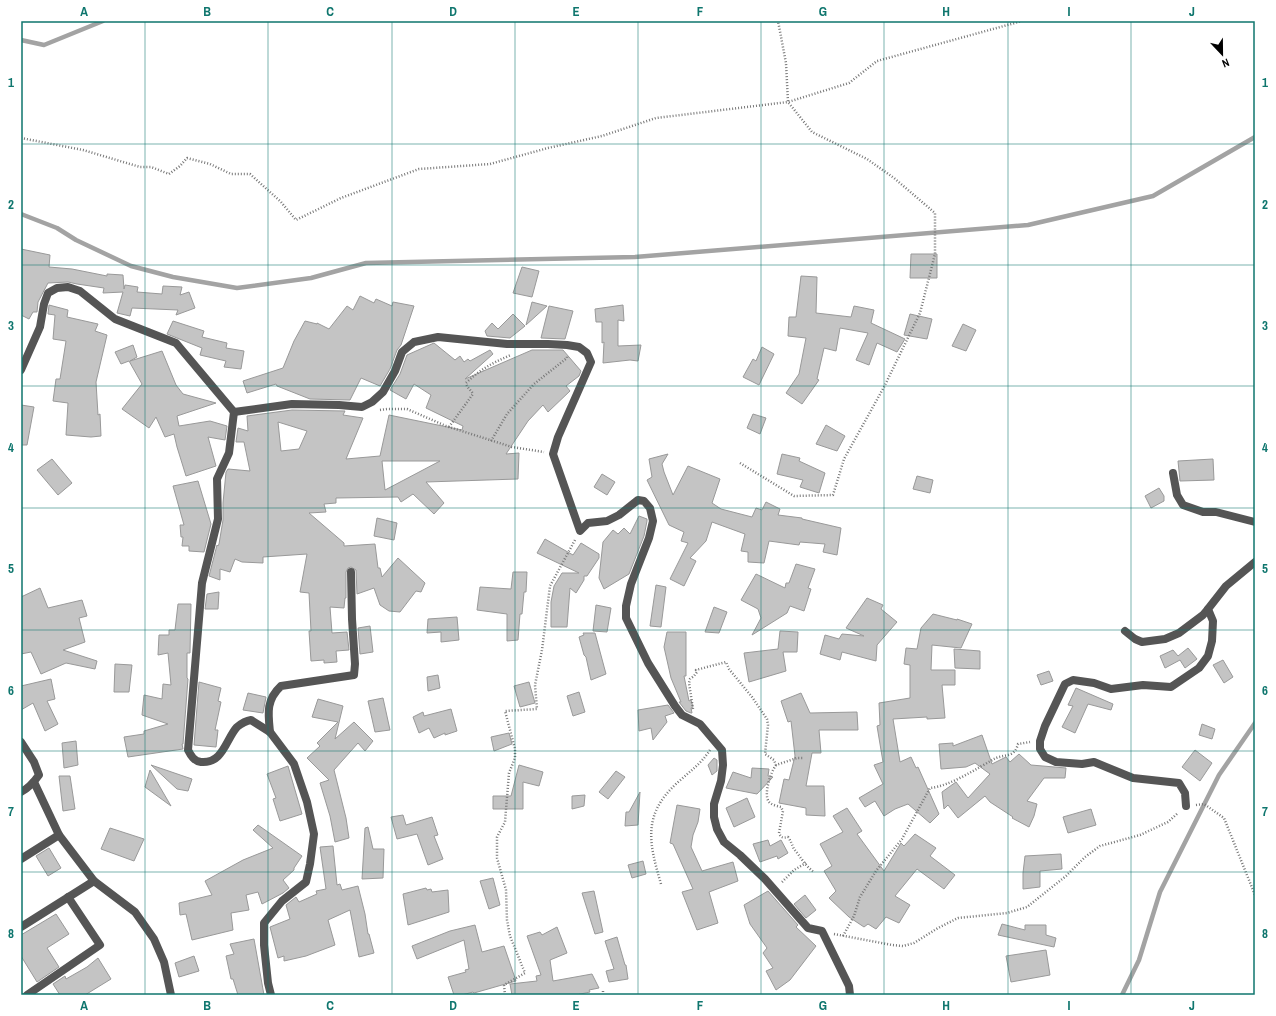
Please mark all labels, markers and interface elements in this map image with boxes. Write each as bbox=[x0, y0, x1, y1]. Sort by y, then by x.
text: A bbox=[80, 3, 88, 20]
text: B bbox=[203, 3, 211, 20]
text: C bbox=[326, 3, 334, 20]
text: D bbox=[449, 3, 457, 20]
text: E bbox=[572, 3, 580, 20]
text: F bbox=[697, 3, 704, 20]
text: G bbox=[819, 3, 827, 20]
text: H bbox=[942, 3, 950, 20]
text: I bbox=[1068, 3, 1071, 20]
text: J bbox=[1189, 3, 1195, 20]
north arrow bbox=[1202, 34, 1242, 74]
text: N bbox=[1220, 56, 1231, 71]
text: 1 bbox=[8, 74, 14, 91]
text: 1 bbox=[1262, 74, 1268, 91]
text: 2 bbox=[8, 196, 14, 213]
text: 2 bbox=[1262, 196, 1268, 213]
text: 3 bbox=[8, 317, 14, 334]
text: 3 bbox=[1262, 317, 1268, 334]
text: 4 bbox=[8, 439, 14, 456]
text: 4 bbox=[1262, 439, 1268, 456]
text: 5 bbox=[8, 560, 14, 577]
text: 5 bbox=[1262, 560, 1268, 577]
text: 6 bbox=[8, 682, 14, 699]
text: 6 bbox=[1262, 682, 1268, 699]
text: 7 bbox=[8, 803, 14, 820]
text: 7 bbox=[1262, 803, 1268, 820]
text: 8 bbox=[8, 925, 14, 942]
text: 8 bbox=[1262, 925, 1268, 942]
text: A bbox=[80, 997, 88, 1014]
text: B bbox=[203, 997, 211, 1014]
text: C bbox=[326, 997, 334, 1014]
text: D bbox=[449, 997, 457, 1014]
text: E bbox=[572, 997, 580, 1014]
text: F bbox=[697, 997, 704, 1014]
text: G bbox=[819, 997, 827, 1014]
text: H bbox=[942, 997, 950, 1014]
text: I bbox=[1068, 997, 1071, 1014]
text: J bbox=[1189, 997, 1195, 1014]

